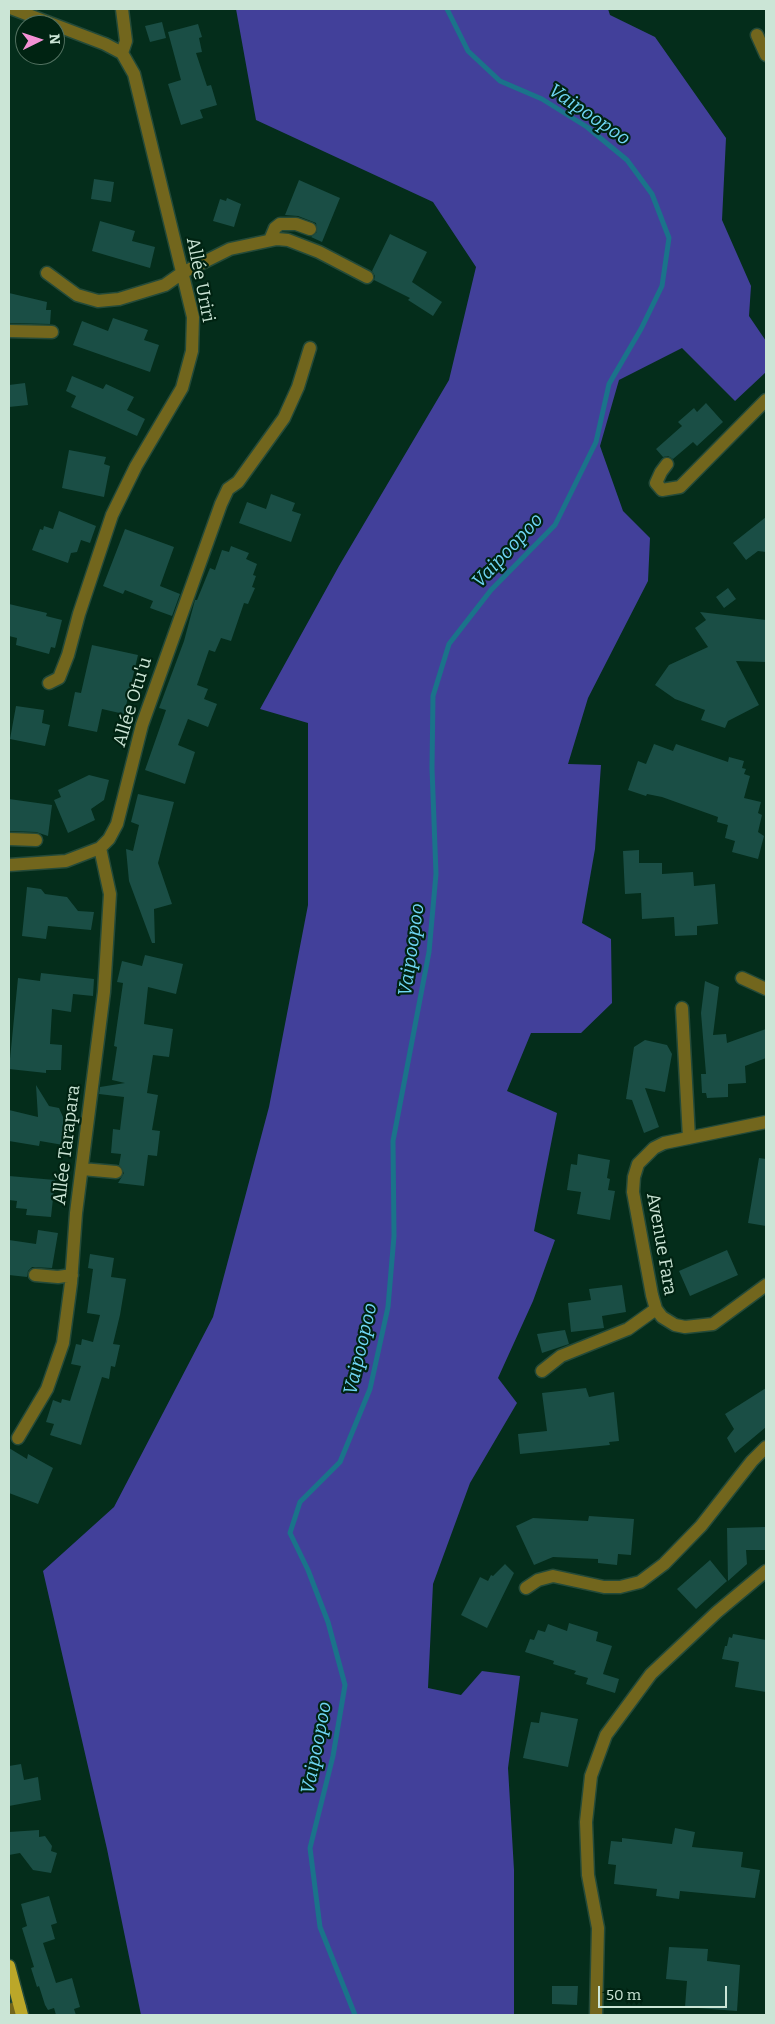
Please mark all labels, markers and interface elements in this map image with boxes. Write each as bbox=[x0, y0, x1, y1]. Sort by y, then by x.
north arrow bbox=[15, 15, 65, 65]
text: N bbox=[46, 33, 63, 45]
water label: Vaipoopoo bbox=[544, 79, 634, 151]
street label: Allée Uriri bbox=[181, 236, 219, 324]
water label: Vaipoopoo bbox=[468, 509, 548, 593]
street label: Allée Otu'u bbox=[109, 655, 157, 749]
water label: Vaipoopoo bbox=[394, 902, 430, 998]
street label: Allée Tarapara bbox=[49, 1084, 85, 1206]
street label: Avenue Fara bbox=[641, 1191, 681, 1297]
water label: Vaipoopoo bbox=[339, 1301, 383, 1397]
water label: Vaipoopoo bbox=[297, 1700, 337, 1796]
scale bar bbox=[600, 1976, 729, 2008]
text: 50 m bbox=[606, 1986, 641, 2004]

